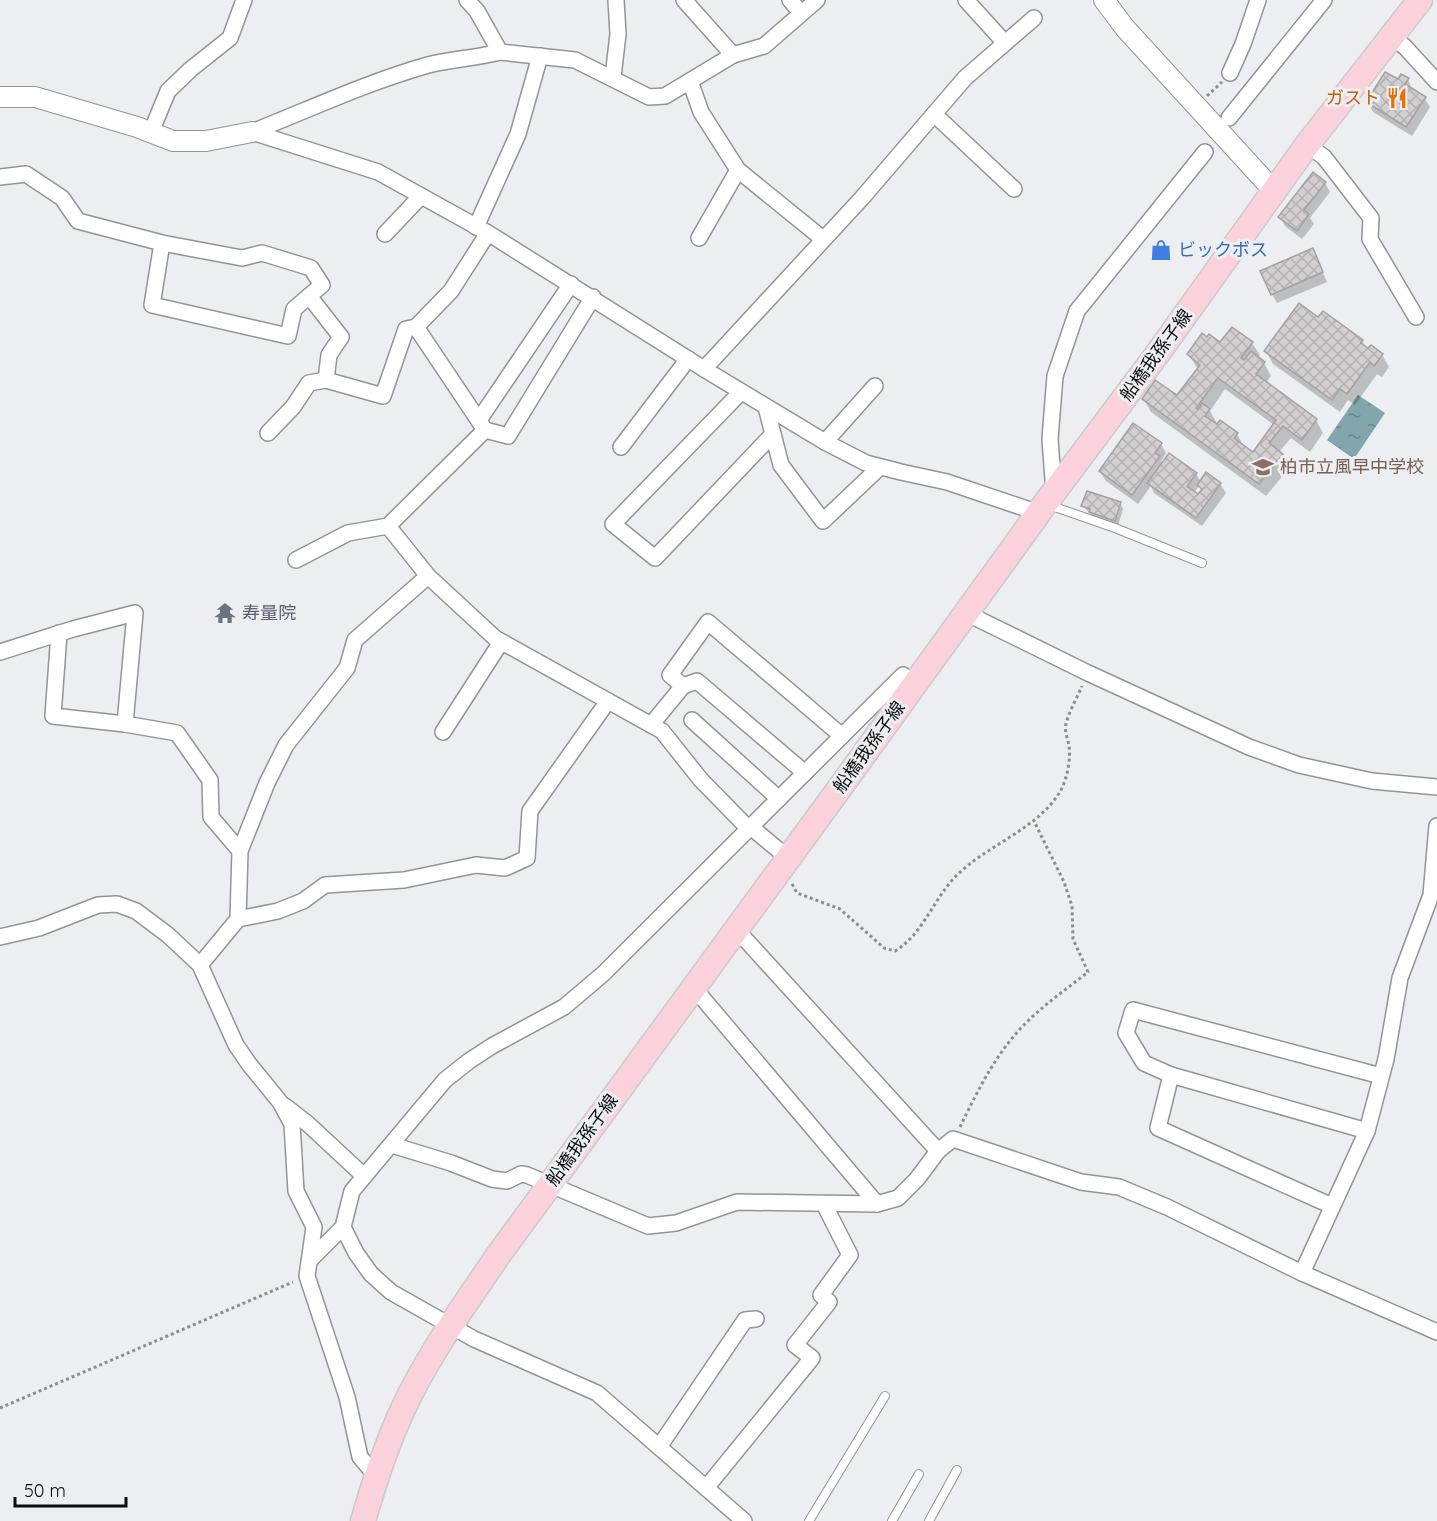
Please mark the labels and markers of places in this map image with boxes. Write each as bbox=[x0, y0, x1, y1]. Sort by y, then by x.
place label: ガスト bbox=[1326, 86, 1380, 109]
restaurant icon: ガスト bbox=[1385, 86, 1409, 110]
shop icon: ビックボス bbox=[1149, 238, 1173, 262]
place label: ビックボス bbox=[1178, 238, 1268, 261]
school or university icon: 柏市立風早中学校 bbox=[1251, 455, 1275, 479]
place label: 柏市立風早中学校 bbox=[1280, 455, 1424, 478]
temple icon: 寿量院 bbox=[213, 601, 237, 625]
place label: 寿量院 bbox=[242, 601, 296, 624]

